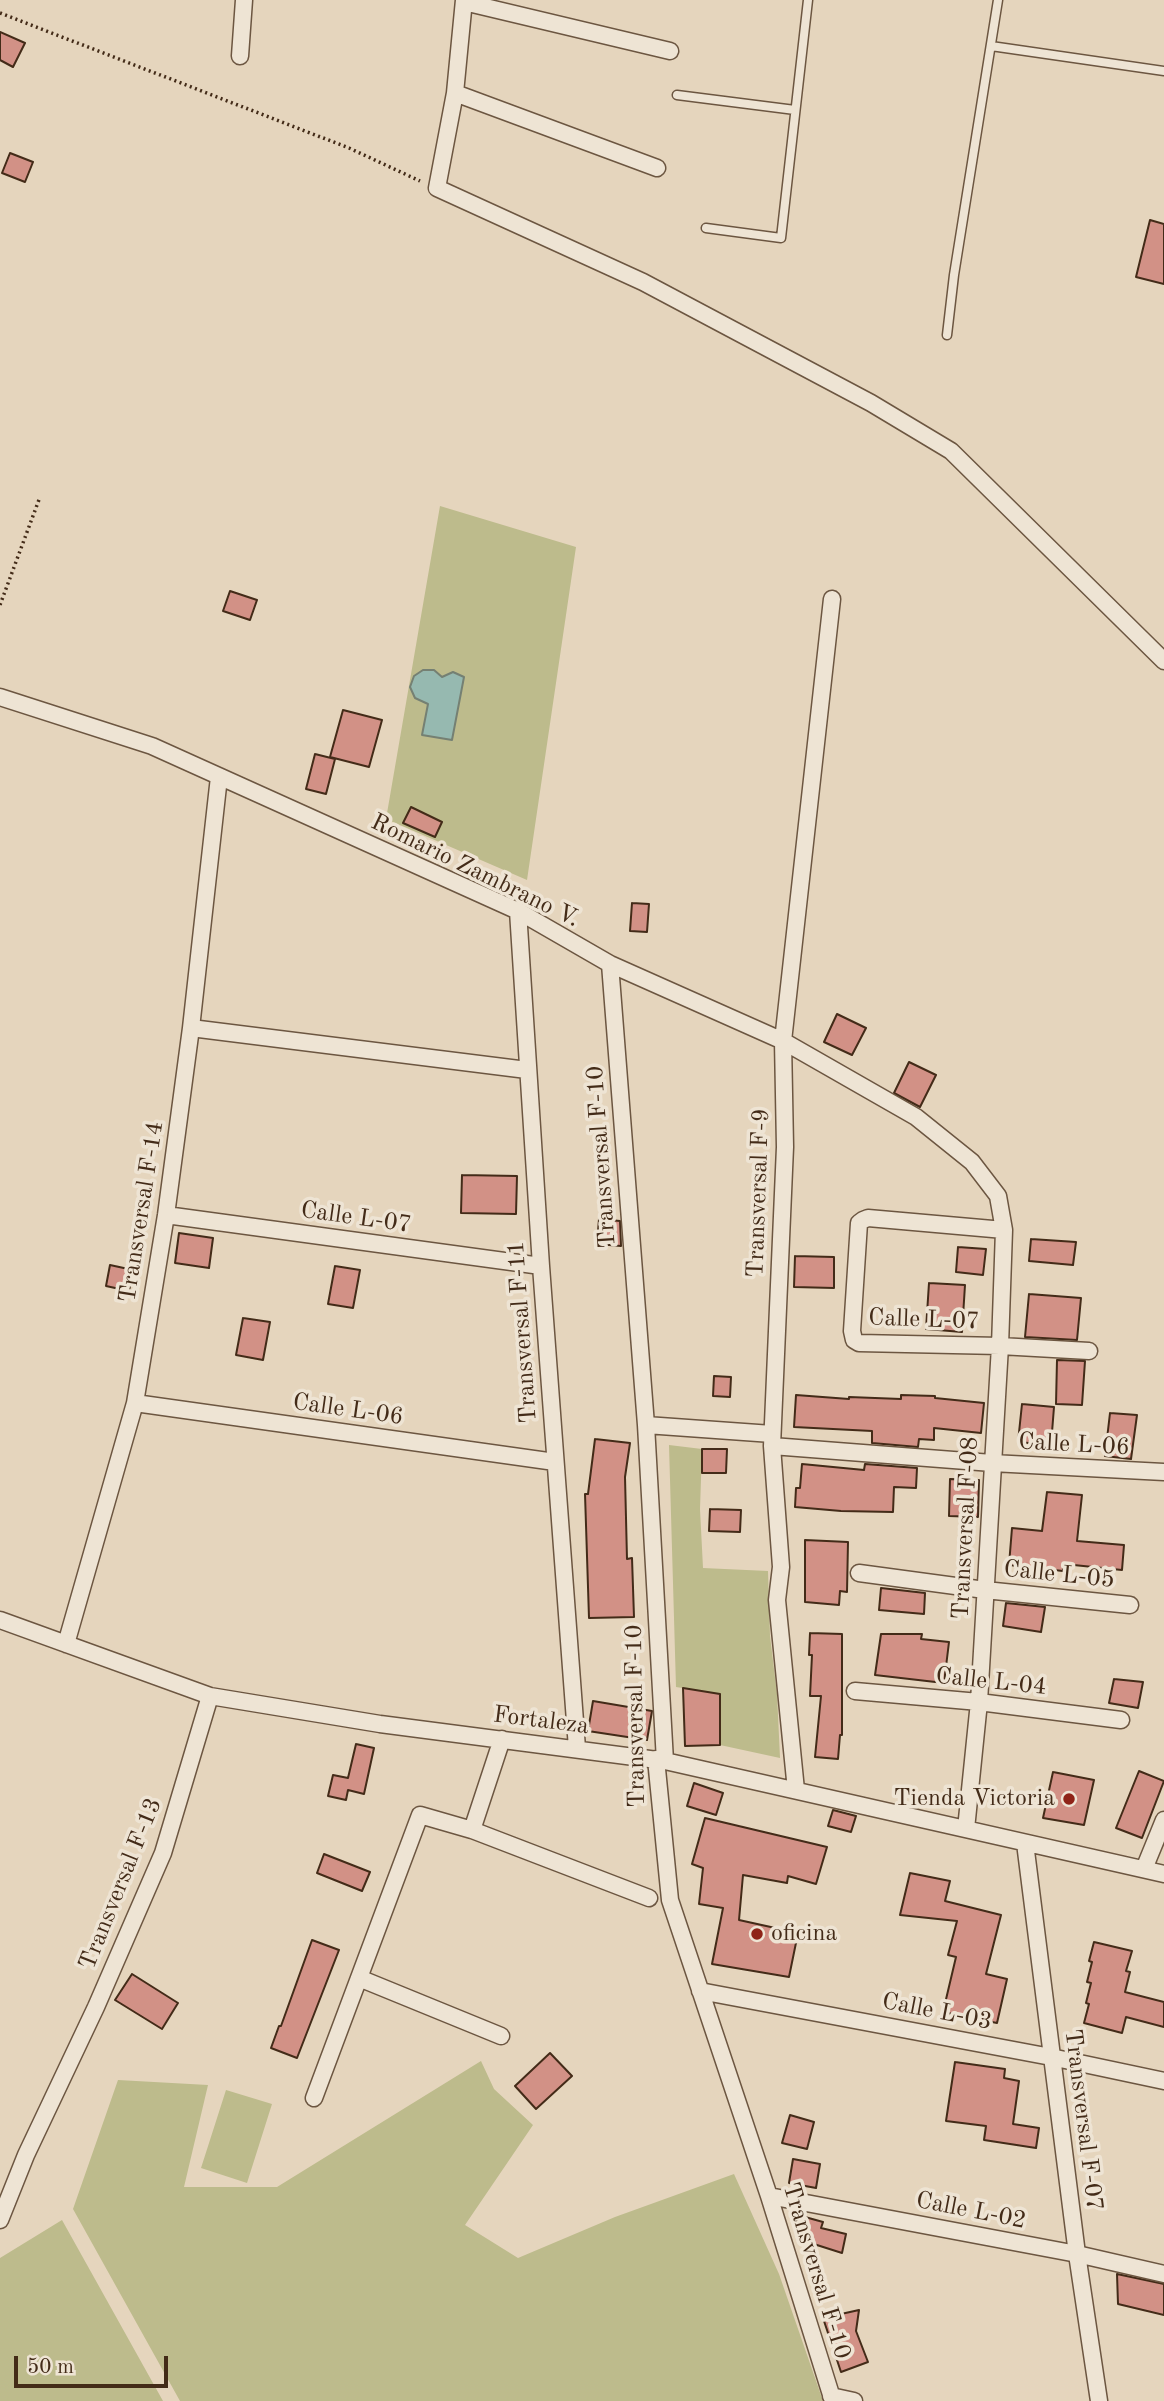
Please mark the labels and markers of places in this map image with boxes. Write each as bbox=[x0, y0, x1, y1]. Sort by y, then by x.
place label: Tienda Victoria bbox=[893, 1785, 1055, 1813]
marker: Tienda Victoria bbox=[1061, 1791, 1077, 1807]
place label: oficina bbox=[771, 1920, 837, 1948]
marker: oficina bbox=[749, 1926, 765, 1942]

